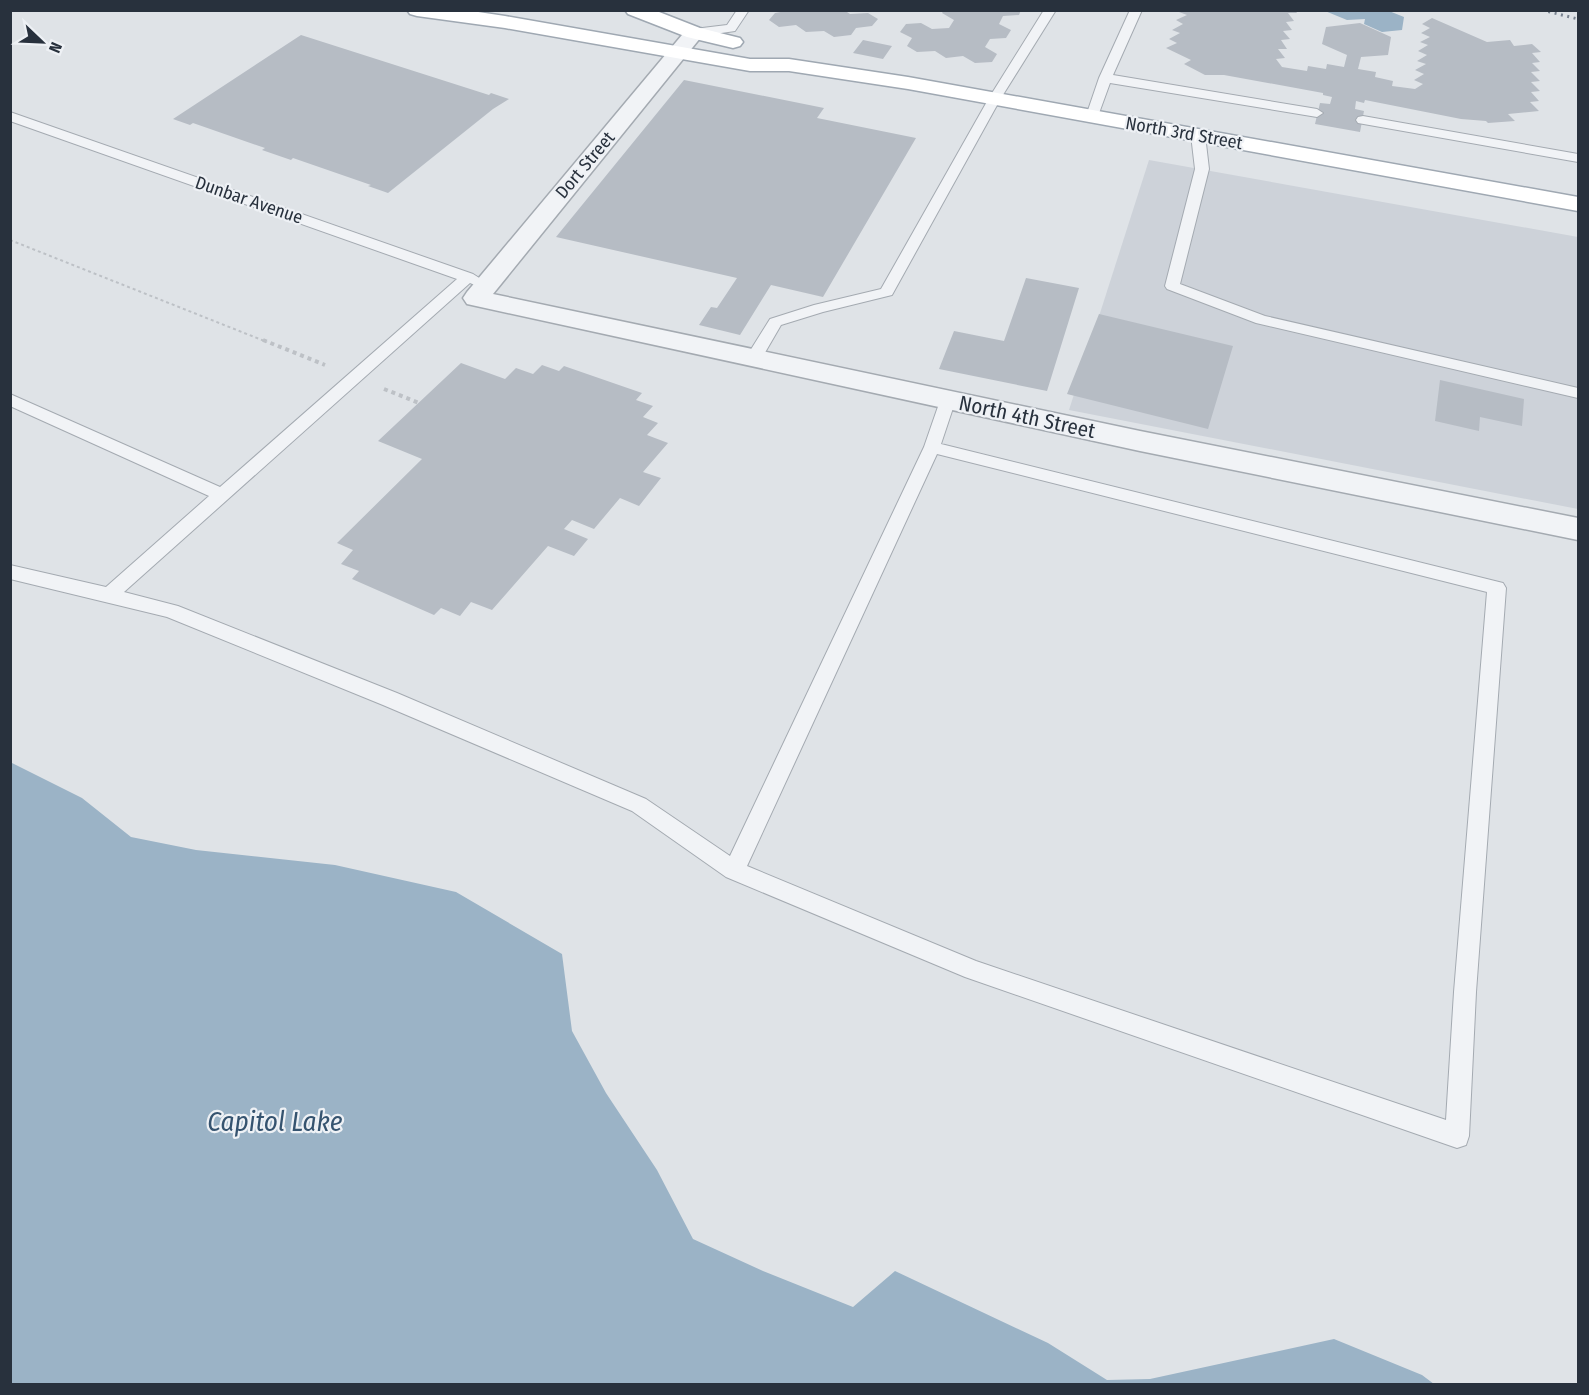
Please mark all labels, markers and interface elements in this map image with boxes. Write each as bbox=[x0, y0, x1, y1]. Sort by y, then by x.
north arrow bbox=[12, 12, 72, 72]
text: N bbox=[45, 40, 66, 56]
street label: North 3rd Street bbox=[1124, 112, 1244, 154]
street label: Dort Street bbox=[551, 127, 619, 203]
street label: Dunbar Avenue bbox=[192, 171, 306, 229]
street label: North 4th Street bbox=[956, 390, 1098, 444]
water label: Capitol Lake bbox=[207, 1106, 343, 1138]

